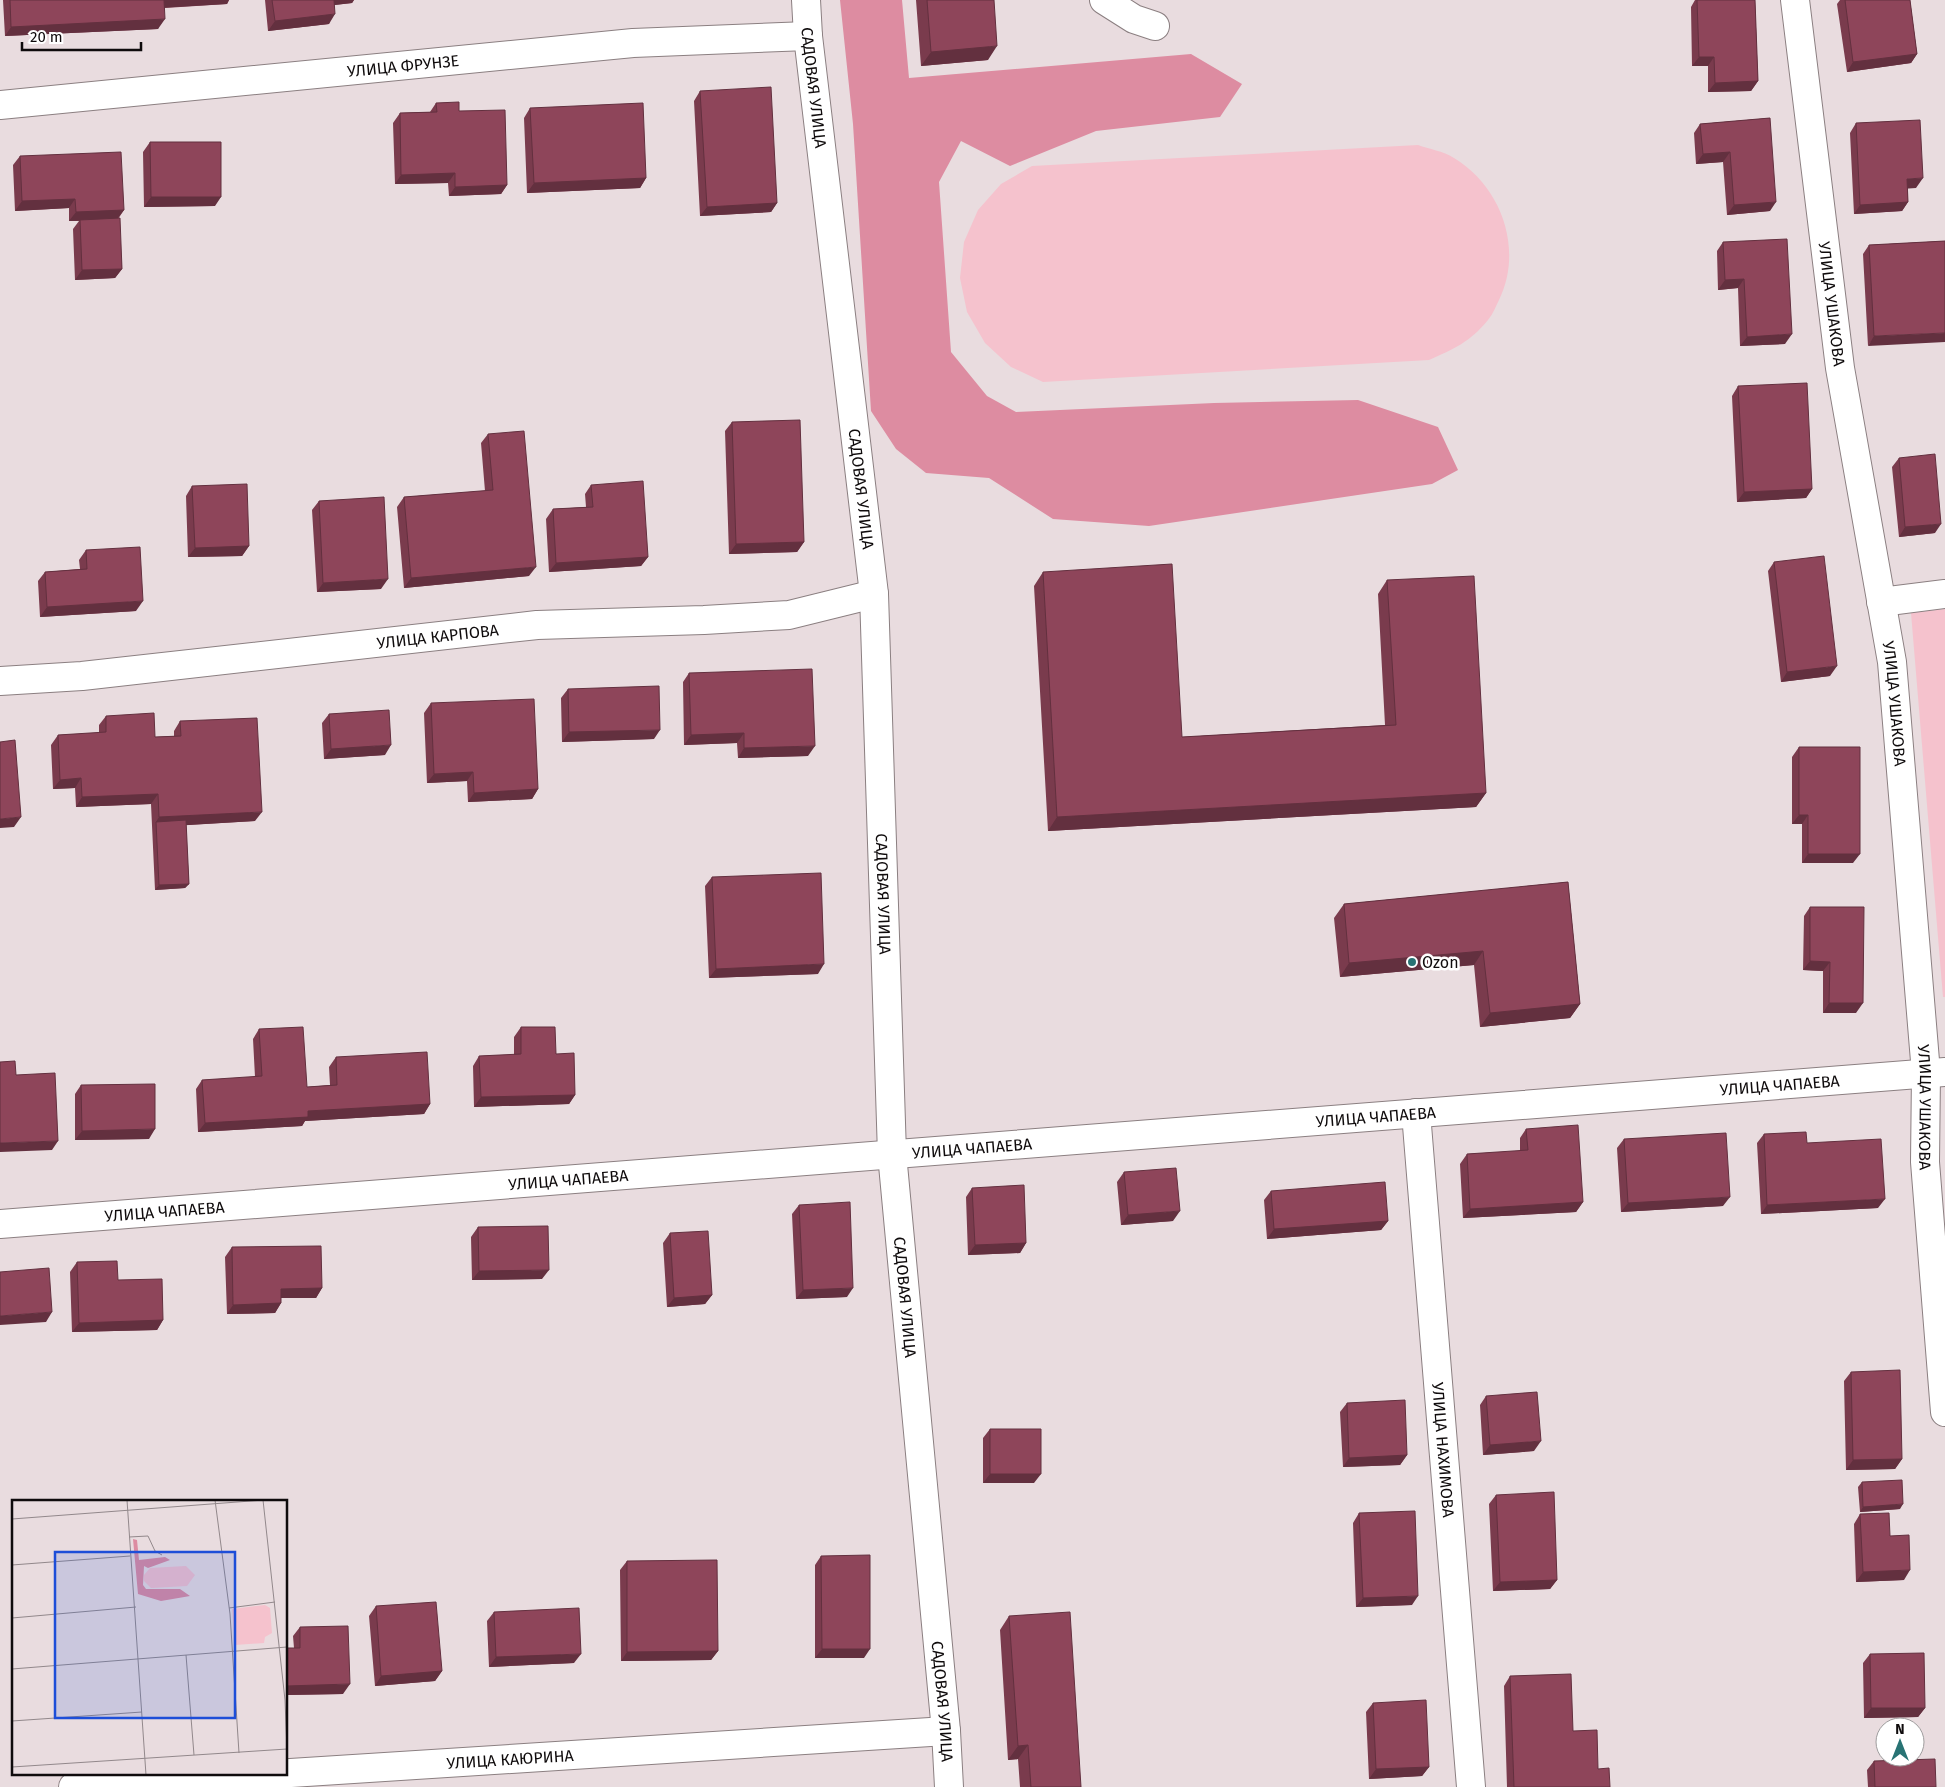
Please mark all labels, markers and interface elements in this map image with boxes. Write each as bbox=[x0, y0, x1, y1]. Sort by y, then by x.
scale bar bbox=[22, 20, 141, 52]
street label: САДОВАЯ УЛИЦА bbox=[798, 27, 830, 150]
text: 20 m bbox=[30, 28, 63, 46]
street label: УЛИЦА ФРУНЗЕ bbox=[346, 51, 460, 81]
street label: УЛИЦА УШАКОВА bbox=[1815, 240, 1849, 368]
street label: САДОВАЯ УЛИЦА bbox=[844, 427, 878, 551]
street label: УЛИЦА КАРПОВА bbox=[376, 620, 500, 653]
street label: УЛИЦА УШАКОВА bbox=[1878, 640, 1910, 768]
street label: САДОВАЯ УЛИЦА bbox=[872, 833, 895, 956]
place label: Ozon bbox=[1422, 953, 1459, 972]
marker: Ozon bbox=[1406, 956, 1418, 968]
street label: УЛИЦА УШАКОВА bbox=[1914, 1044, 1935, 1172]
street label: УЛИЦА ЧАПАЕВА bbox=[1719, 1071, 1841, 1100]
street label: УЛИЦА ЧАПАЕВА bbox=[1315, 1103, 1437, 1131]
street label: УЛИЦА ЧАПАЕВА bbox=[911, 1134, 1034, 1163]
street label: УЛИЦА ЧАПАЕВА bbox=[508, 1166, 630, 1194]
street label: УЛИЦА ЧАПАЕВА bbox=[104, 1197, 226, 1226]
street label: САДОВАЯ УЛИЦА bbox=[890, 1236, 920, 1359]
street label: УЛИЦА НАХИМОВА bbox=[1428, 1382, 1458, 1519]
inset map bbox=[12, 1500, 288, 1774]
street label: САДОВАЯ УЛИЦА bbox=[928, 1640, 957, 1763]
north arrow bbox=[1875, 1717, 1925, 1767]
text: N bbox=[1895, 1721, 1905, 1738]
street label: УЛИЦА КАЮРИНА bbox=[446, 1746, 575, 1773]

